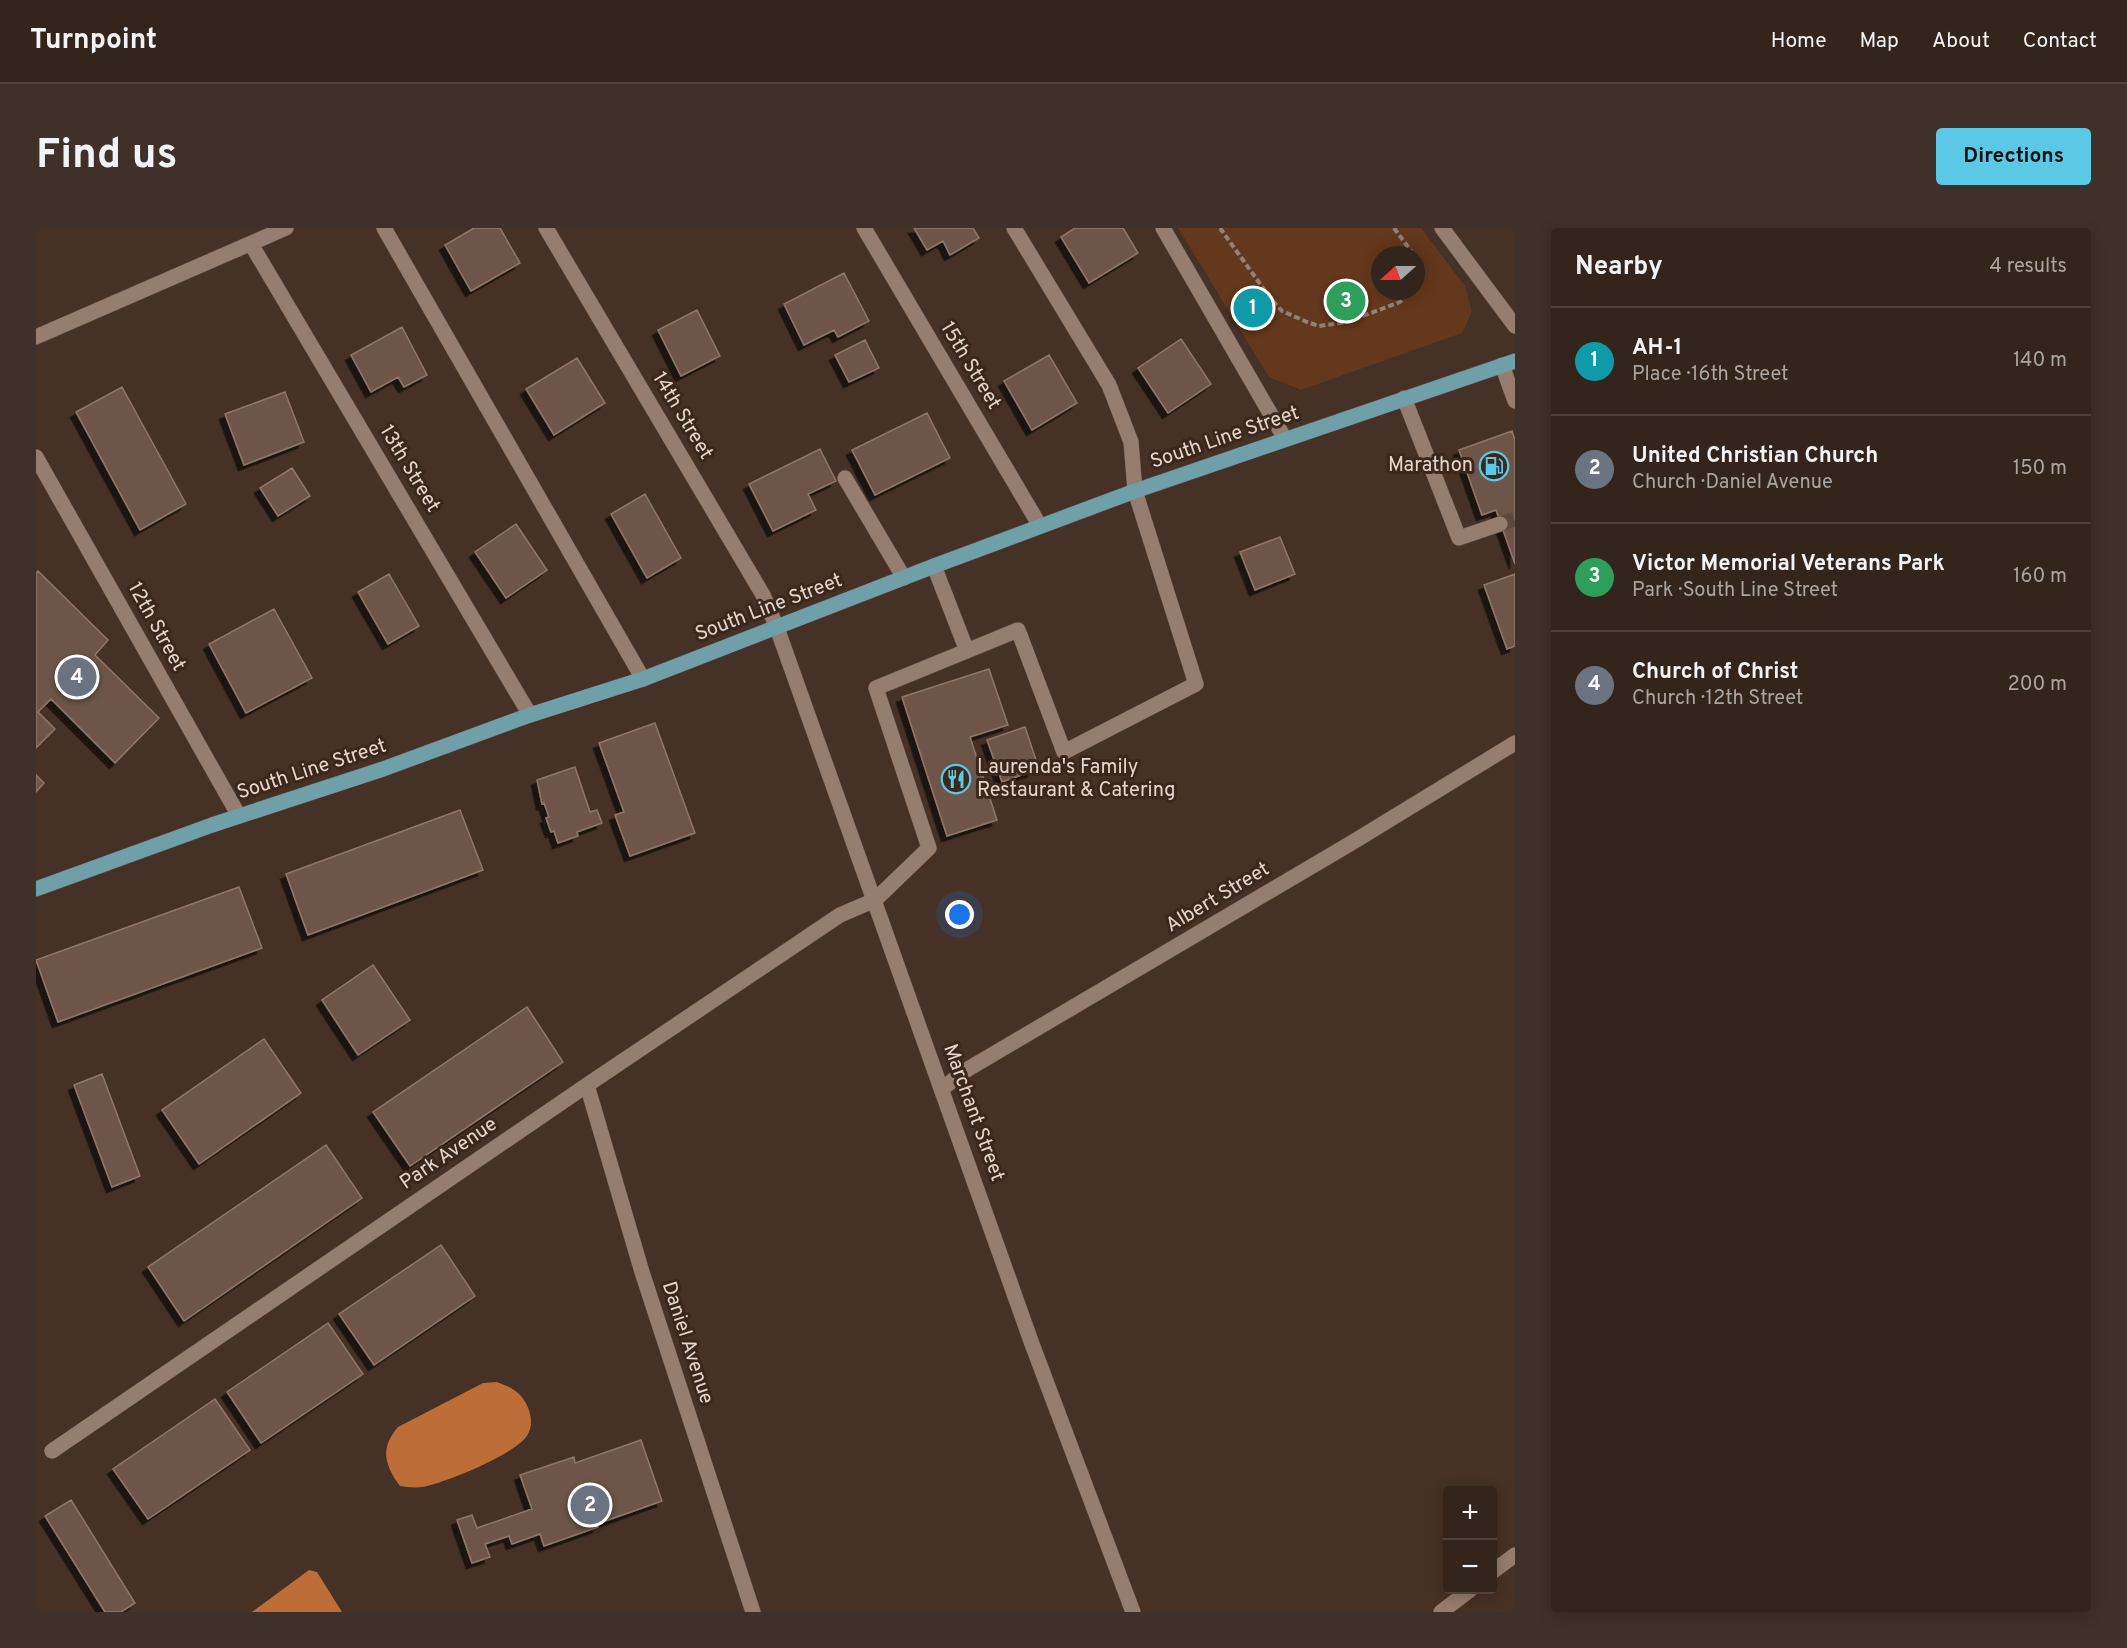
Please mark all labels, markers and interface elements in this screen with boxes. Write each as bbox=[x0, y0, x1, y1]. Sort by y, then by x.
text: Turnpoint bbox=[30, 23, 157, 59]
text: Home bbox=[1771, 28, 1827, 55]
text: Map bbox=[1860, 28, 1899, 55]
text: About bbox=[1932, 28, 1990, 55]
text: Contact bbox=[2023, 28, 2097, 55]
button: Directions bbox=[1936, 128, 2091, 185]
text: Find us bbox=[36, 130, 177, 183]
north arrow bbox=[1371, 246, 1425, 300]
text: Nearby bbox=[1575, 251, 1663, 284]
text: 4 results bbox=[1990, 254, 2067, 280]
pin: 3 bbox=[1326, 278, 1366, 324]
pin: 1 bbox=[1234, 286, 1272, 331]
street label: 15th Street bbox=[934, 317, 1006, 415]
text: AH-1 bbox=[1632, 335, 1682, 362]
text: 1 bbox=[1591, 348, 1599, 374]
text: 140 m bbox=[2013, 348, 2067, 374]
text: Place · 16th Street bbox=[1632, 362, 1789, 388]
street label: 14th Street bbox=[646, 367, 718, 465]
street label: South Line Street bbox=[1147, 400, 1303, 476]
street label: 13th Street bbox=[373, 421, 445, 517]
text: United Christian Church bbox=[1632, 443, 1878, 470]
fuel station icon: Marathon bbox=[1478, 450, 1510, 482]
place label: Marathon bbox=[1388, 453, 1473, 479]
text: 2 bbox=[1588, 456, 1601, 482]
text: 150 m bbox=[2013, 456, 2067, 482]
text: Church · Daniel Avenue bbox=[1632, 470, 1833, 496]
text: Victor Memorial Veterans Park bbox=[1632, 551, 1945, 578]
text: 3 bbox=[1589, 564, 1601, 590]
text: 160 m bbox=[2013, 564, 2067, 590]
street label: South Line Street bbox=[692, 568, 846, 648]
street label: 12th Street bbox=[121, 578, 191, 676]
text: Park · South Line Street bbox=[1632, 578, 1838, 604]
pin: 4 bbox=[58, 654, 96, 700]
text: Church of Christ bbox=[1632, 659, 1799, 686]
text: 4 bbox=[1588, 672, 1601, 698]
text: 200 m bbox=[2008, 672, 2067, 698]
text: Church · 12th Street bbox=[1632, 686, 1803, 712]
street label: South Line Street bbox=[234, 734, 390, 806]
place label: Laurenda's Family Restaurant & Catering bbox=[977, 755, 1176, 804]
restaurant icon: Laurenda's Family Restaurant & Catering bbox=[940, 763, 972, 795]
street label: Albert Street bbox=[1161, 857, 1275, 939]
your location bbox=[945, 900, 974, 929]
street label: Marchant Street bbox=[936, 1041, 1010, 1185]
street label: Park Avenue bbox=[395, 1112, 503, 1196]
street label: Daniel Avenue bbox=[655, 1279, 719, 1407]
pin: 2 bbox=[570, 1482, 610, 1528]
map controls bbox=[1443, 1486, 1497, 1594]
button: + bbox=[1443, 1486, 1497, 1540]
button: − bbox=[1443, 1540, 1497, 1594]

